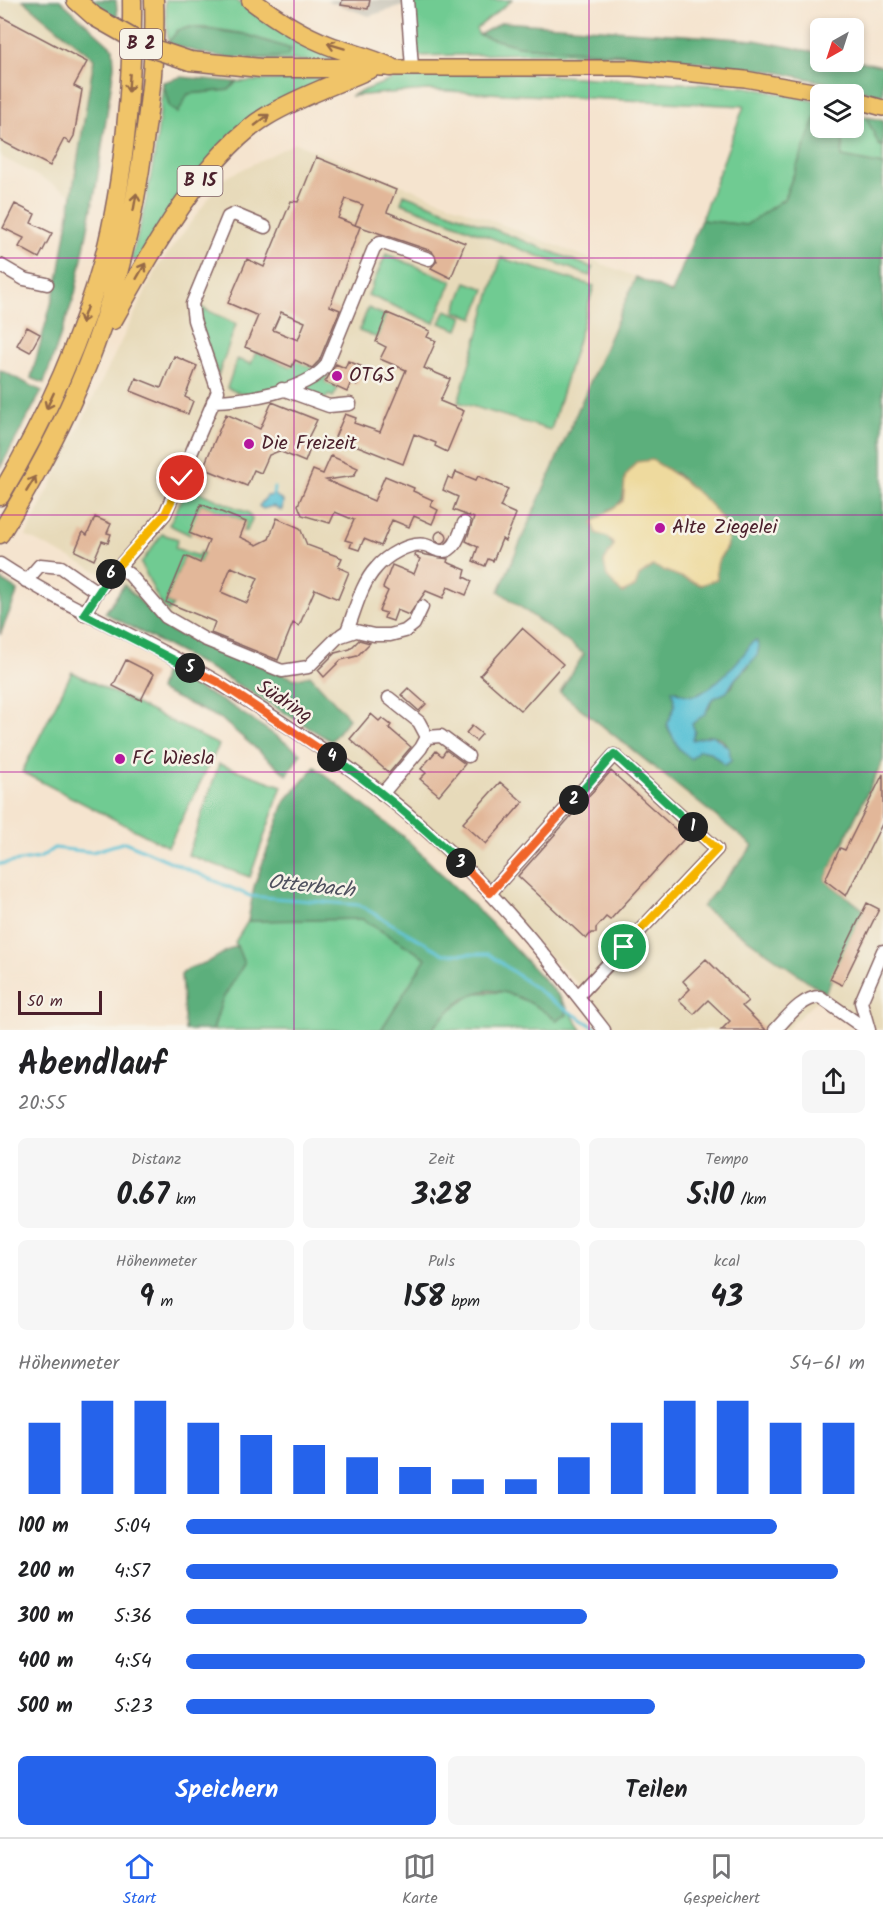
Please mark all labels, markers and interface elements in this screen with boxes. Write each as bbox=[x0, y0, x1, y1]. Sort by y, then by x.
north arrow bbox=[810, 18, 864, 72]
map controls bbox=[810, 18, 864, 138]
road number: B 2 bbox=[120, 29, 162, 59]
one-way arrow bbox=[327, 40, 346, 51]
one-way arrow bbox=[123, 72, 134, 92]
button: layers bbox=[810, 84, 864, 138]
one-way arrow bbox=[254, 114, 270, 127]
road number: B 15 bbox=[178, 166, 222, 196]
one-way arrow bbox=[130, 192, 141, 212]
one-way arrow bbox=[135, 263, 147, 280]
one-way arrow bbox=[78, 305, 89, 324]
place label: OTGS bbox=[349, 360, 395, 392]
marker: OTGS bbox=[330, 369, 344, 383]
one-way arrow bbox=[44, 392, 56, 410]
place label: Die Freizeit bbox=[261, 428, 357, 460]
marker: Die Freizeit bbox=[242, 437, 256, 451]
pin bbox=[156, 452, 207, 503]
icon: check bbox=[165, 461, 198, 494]
one-way arrow bbox=[25, 476, 37, 493]
place label: Alte Ziegelei bbox=[672, 512, 778, 544]
marker: Alte Ziegelei bbox=[653, 521, 667, 535]
pin: 6 bbox=[96, 559, 126, 589]
text: 6 bbox=[107, 561, 115, 586]
pin: 5 bbox=[175, 653, 205, 683]
text: 5 bbox=[186, 655, 194, 680]
street label: Südring bbox=[249, 672, 319, 732]
pin: 4 bbox=[317, 742, 347, 772]
place label: FC Wiesla bbox=[132, 743, 215, 775]
text: 4 bbox=[328, 744, 336, 769]
marker: FC Wiesla bbox=[113, 752, 127, 766]
pin: 2 bbox=[559, 785, 589, 815]
text: 2 bbox=[569, 787, 579, 812]
pin: 1 bbox=[678, 812, 708, 842]
text: 1 bbox=[691, 814, 695, 839]
pin: 3 bbox=[446, 848, 476, 878]
text: 3 bbox=[457, 850, 465, 875]
water label: Otterbach bbox=[266, 866, 358, 908]
pin bbox=[598, 921, 649, 972]
icon: arrive bbox=[607, 930, 640, 963]
scale bar bbox=[18, 988, 102, 1016]
text: 50 m bbox=[27, 989, 63, 1014]
text: Abendlauf bbox=[18, 1039, 166, 1092]
button: share bbox=[802, 1050, 865, 1113]
text: 20:55 bbox=[18, 1088, 66, 1120]
text: Distanz bbox=[131, 1147, 181, 1172]
text: Zeit bbox=[428, 1147, 455, 1172]
text: Tempo bbox=[705, 1147, 749, 1172]
text: 0.67 bbox=[116, 1172, 169, 1220]
text: 3:28 bbox=[412, 1172, 471, 1220]
text: 5:10 bbox=[687, 1172, 734, 1220]
text: km bbox=[169, 1187, 196, 1212]
text: /km bbox=[734, 1187, 767, 1212]
text: Höhenmeter bbox=[116, 1249, 197, 1274]
text: Puls bbox=[428, 1249, 455, 1274]
text: kcal bbox=[714, 1249, 740, 1274]
text: 9 bbox=[139, 1274, 154, 1322]
text: 158 bbox=[403, 1274, 445, 1322]
text: 43 bbox=[710, 1274, 743, 1322]
text: m bbox=[154, 1289, 173, 1314]
text: bpm bbox=[445, 1289, 480, 1314]
text: Höhenmeter bbox=[18, 1348, 119, 1380]
text: 54–61 m bbox=[790, 1348, 865, 1380]
text: 100 m bbox=[18, 1511, 69, 1543]
text: 5:04 bbox=[114, 1511, 151, 1543]
text: 200 m bbox=[18, 1556, 74, 1588]
text: 4:57 bbox=[114, 1556, 150, 1588]
text: 300 m bbox=[18, 1601, 74, 1633]
text: 5:36 bbox=[114, 1601, 152, 1633]
text: 400 m bbox=[18, 1646, 74, 1678]
text: 4:54 bbox=[114, 1646, 152, 1678]
text: 500 m bbox=[18, 1691, 73, 1723]
text: 5:23 bbox=[114, 1691, 153, 1723]
button: Speichern bbox=[18, 1756, 436, 1825]
button: Teilen bbox=[448, 1756, 865, 1825]
tab: Start bbox=[123, 1850, 156, 1911]
tab: Karte bbox=[402, 1850, 438, 1911]
tab: Gespeichert bbox=[683, 1850, 760, 1911]

